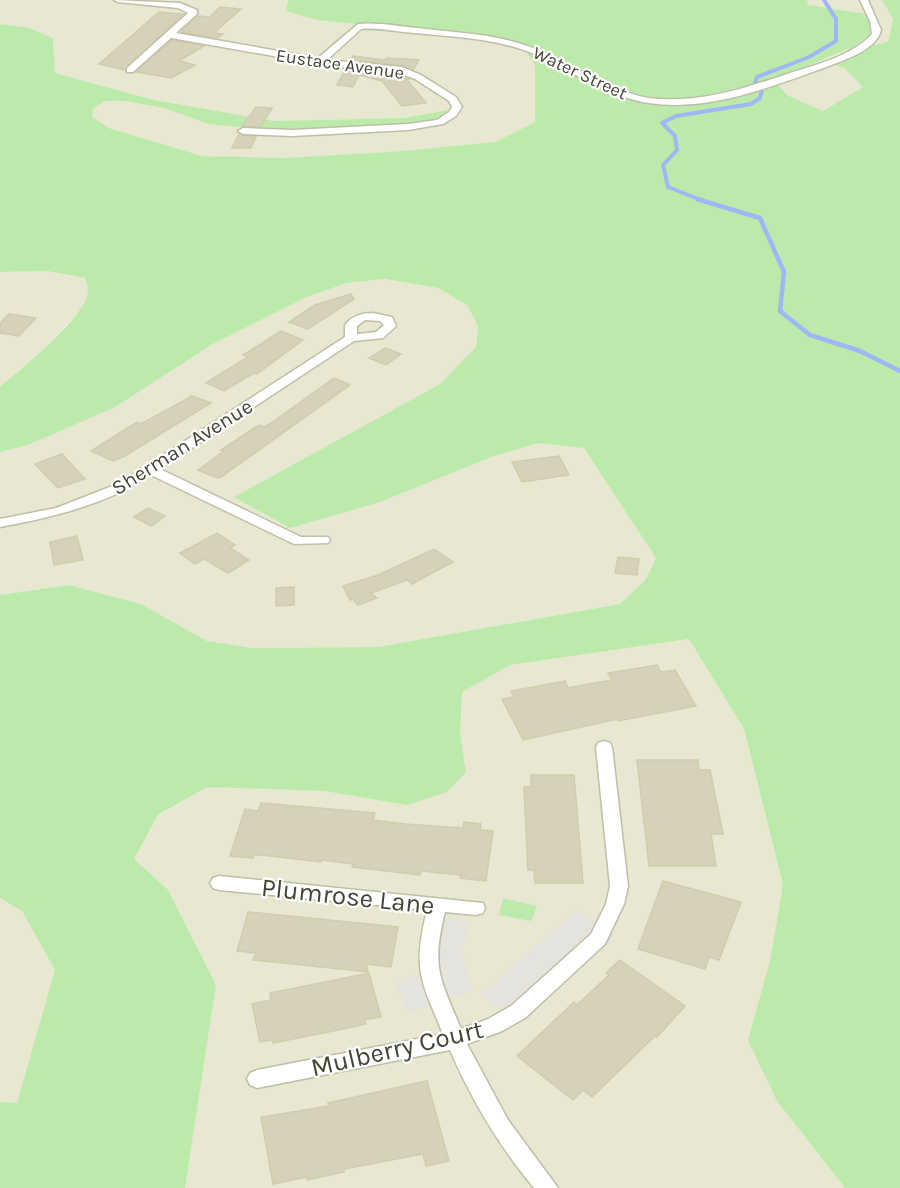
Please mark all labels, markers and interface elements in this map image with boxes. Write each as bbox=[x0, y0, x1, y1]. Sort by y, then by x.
street label: Water Street bbox=[529, 42, 631, 105]
street label: Eustace Avenue bbox=[274, 44, 406, 84]
street label: Sherman Avenue bbox=[107, 394, 257, 500]
street label: Plumrose Lane bbox=[260, 872, 436, 921]
street label: Mulberry Court bbox=[308, 1014, 487, 1083]

